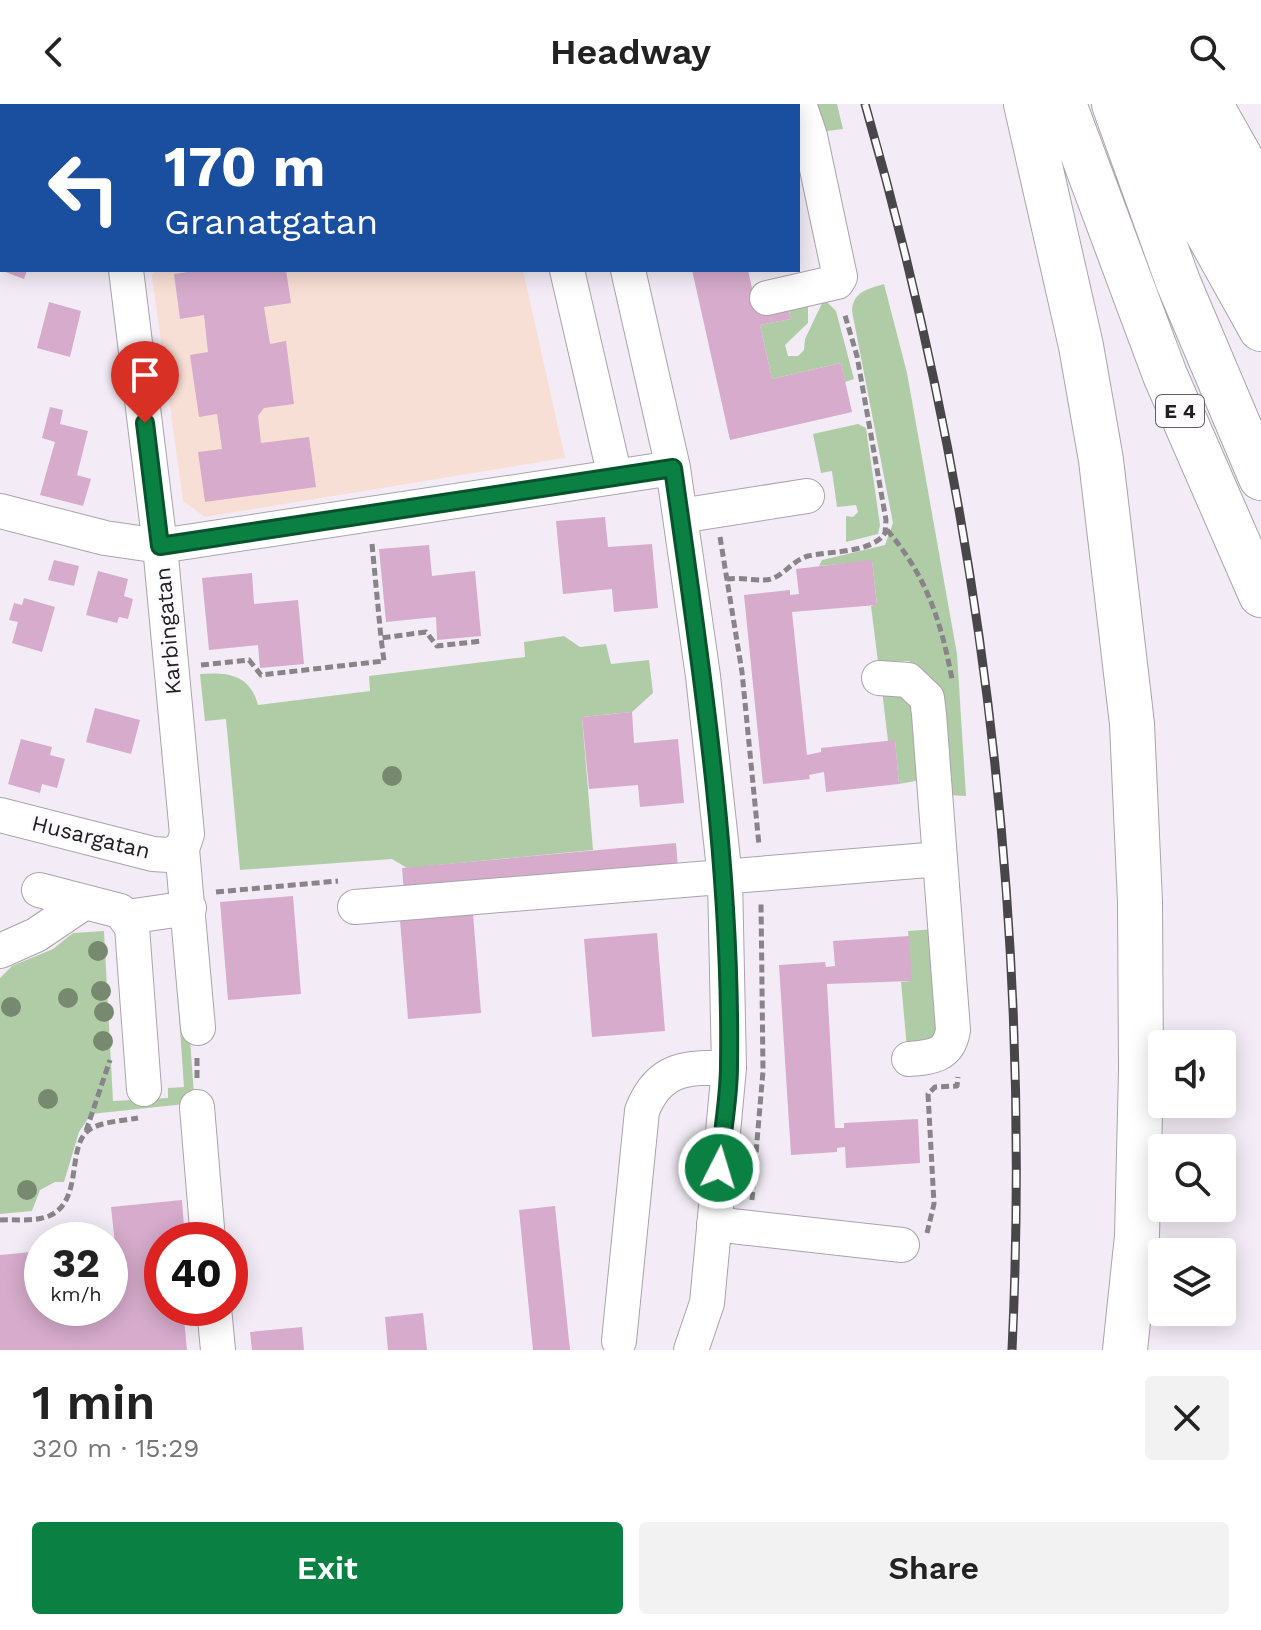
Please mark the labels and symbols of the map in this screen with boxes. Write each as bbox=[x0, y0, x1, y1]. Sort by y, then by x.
pin bbox=[111, 341, 179, 423]
road number: E 4 bbox=[1156, 395, 1204, 427]
street label: Karbingatan bbox=[150, 566, 186, 696]
street label: Husargatan bbox=[29, 810, 153, 864]
position arrow bbox=[677, 1126, 761, 1210]
speed limit sign: 40 bbox=[144, 1222, 248, 1326]

